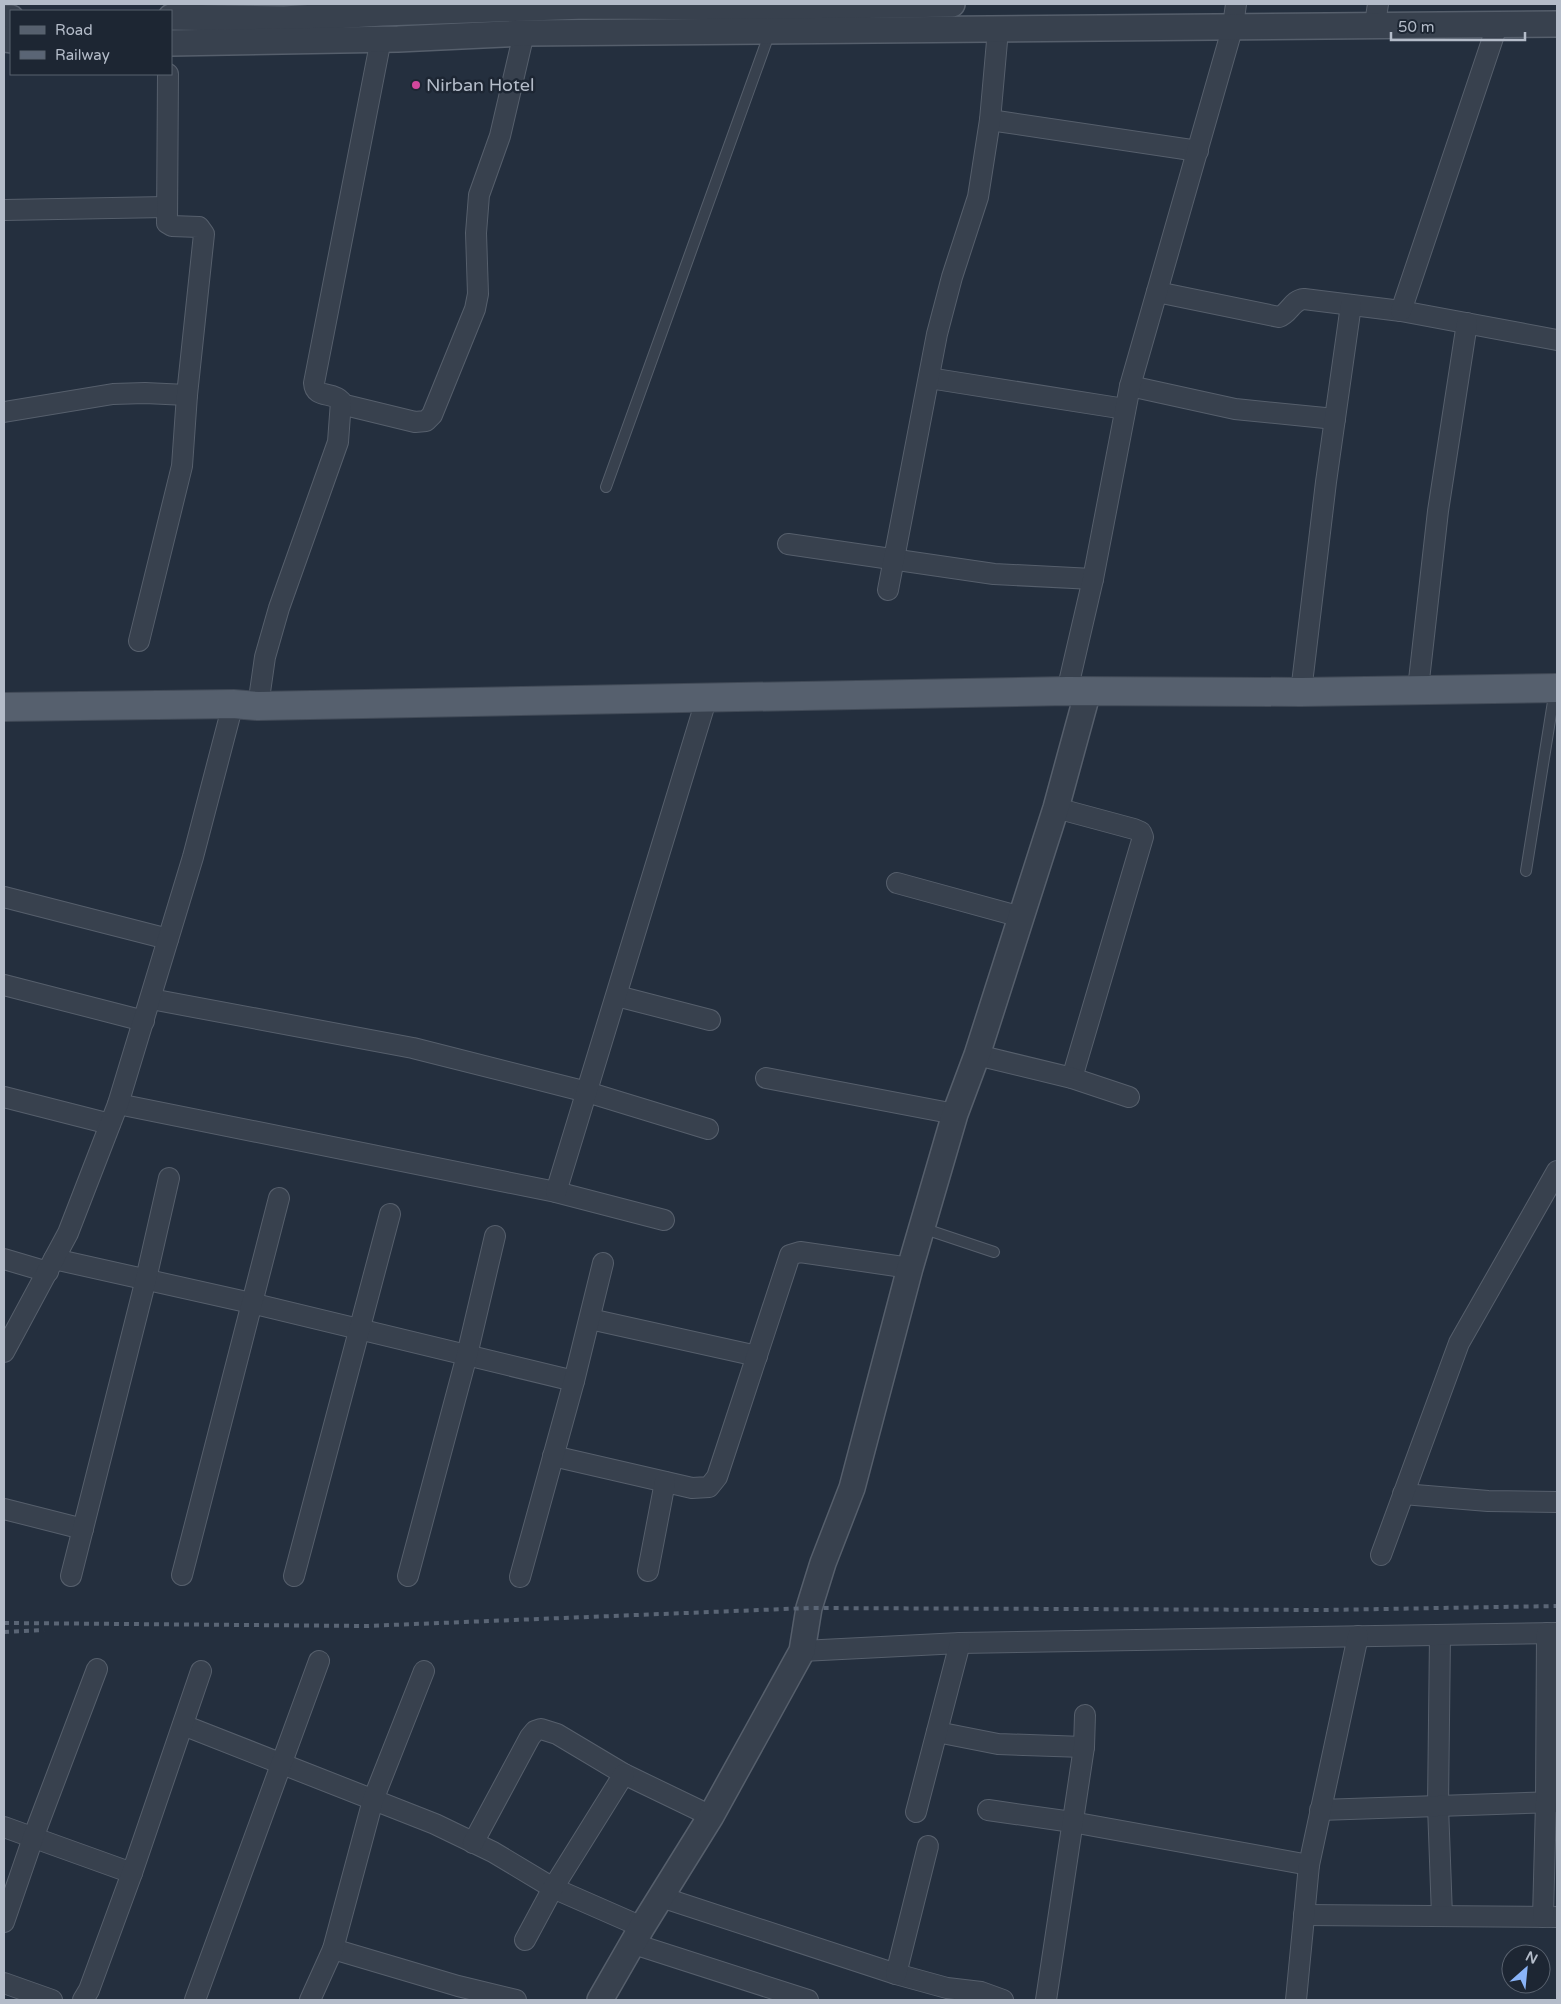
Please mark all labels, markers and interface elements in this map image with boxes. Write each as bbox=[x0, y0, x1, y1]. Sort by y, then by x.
legend bbox=[10, 10, 172, 75]
scale bar bbox=[1391, 10, 1525, 42]
text: 50 m bbox=[1398, 18, 1435, 36]
text: Road bbox=[55, 21, 93, 39]
text: Railway bbox=[55, 46, 110, 64]
place label: Nirban Hotel bbox=[426, 74, 534, 96]
marker: Nirban Hotel bbox=[410, 79, 422, 91]
north arrow bbox=[1501, 1944, 1551, 1994]
text: N bbox=[1523, 1948, 1541, 1968]

